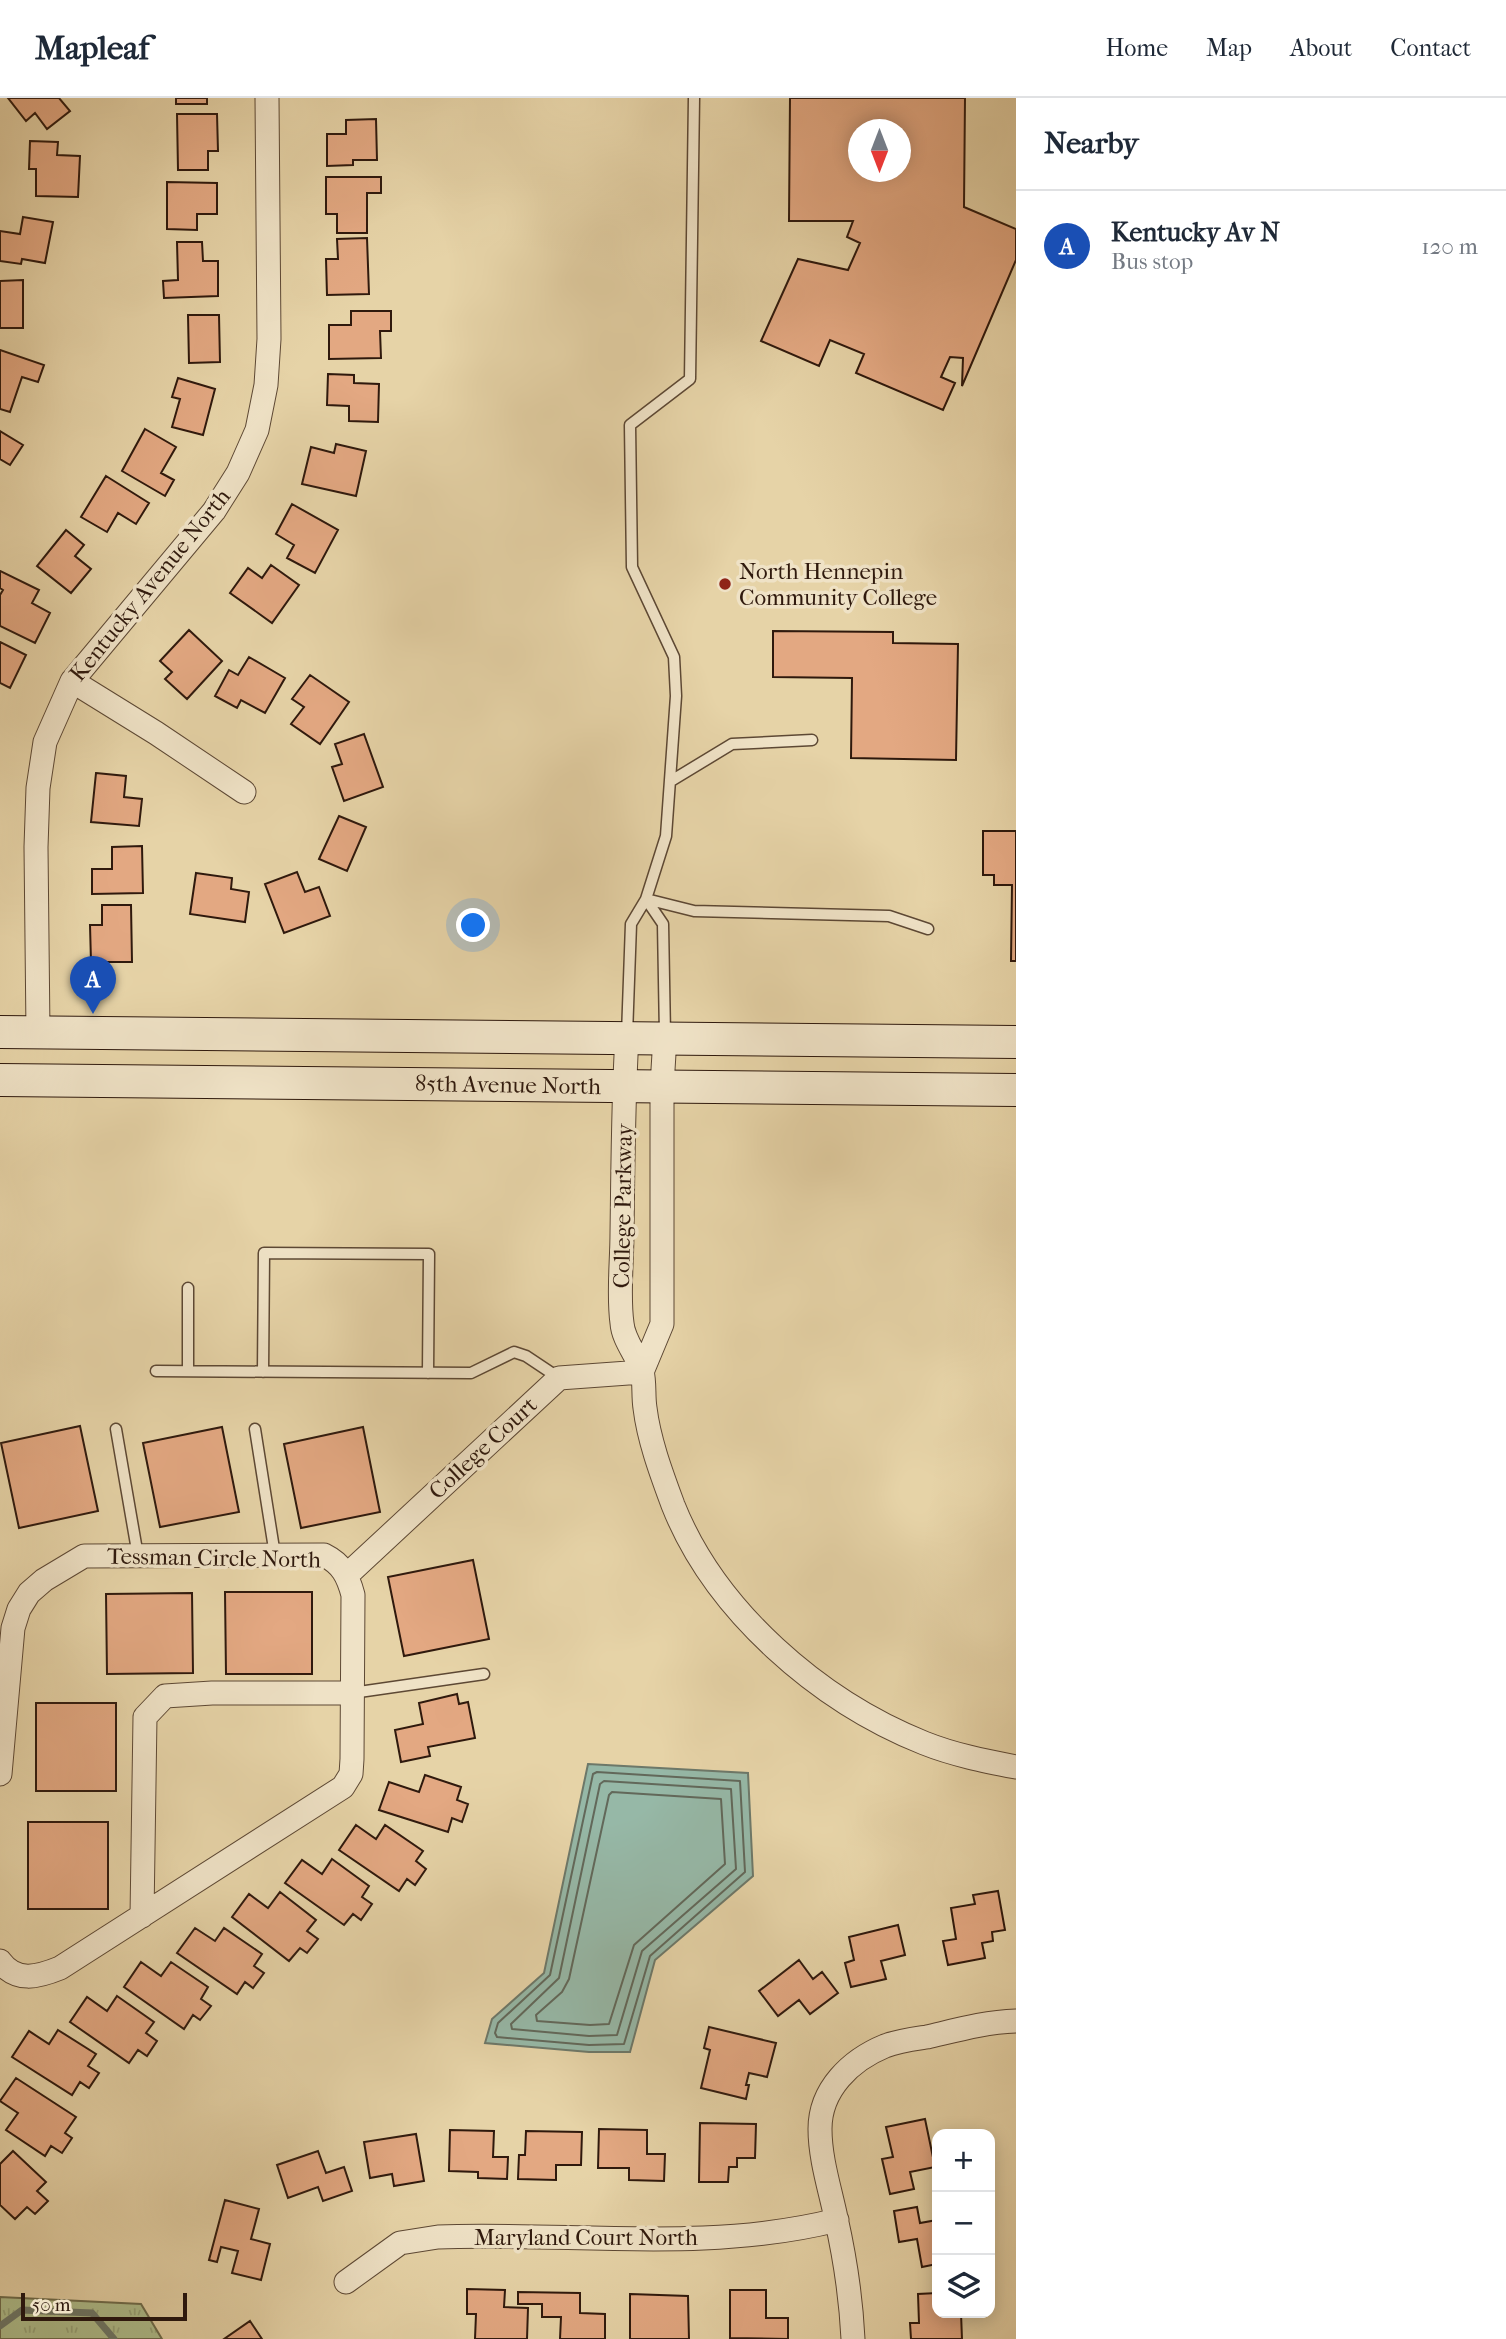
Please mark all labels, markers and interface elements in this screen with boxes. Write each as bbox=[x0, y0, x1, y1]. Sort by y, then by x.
text: Mapleaf bbox=[35, 29, 149, 68]
text: Home bbox=[1106, 34, 1168, 62]
text: Map bbox=[1206, 34, 1252, 62]
text: About bbox=[1290, 34, 1352, 62]
text: Contact bbox=[1390, 34, 1471, 62]
north arrow bbox=[848, 119, 911, 182]
text: Nearby bbox=[1044, 126, 1139, 161]
text: Kentucky Av N bbox=[1111, 217, 1280, 248]
text: A bbox=[1060, 233, 1074, 260]
text: 120 m bbox=[1421, 233, 1478, 260]
text: Bus stop bbox=[1111, 248, 1193, 275]
street label: Kentucky Avenue North bbox=[64, 483, 236, 687]
place label: North Hennepin Community College bbox=[739, 558, 937, 611]
marker: North Hennepin Community College bbox=[717, 576, 733, 592]
your location bbox=[456, 908, 490, 942]
pin: A bbox=[70, 956, 116, 1014]
street label: 85th Avenue North bbox=[415, 1070, 601, 1100]
street label: College Parkway bbox=[608, 1123, 638, 1289]
street label: College Court bbox=[423, 1391, 543, 1505]
street label: Tessman Circle North bbox=[107, 1543, 321, 1573]
map controls bbox=[932, 2129, 995, 2318]
button: + bbox=[932, 2129, 995, 2192]
button: − bbox=[932, 2192, 995, 2255]
street label: Maryland Court North bbox=[474, 2224, 698, 2251]
button: layers bbox=[932, 2255, 995, 2318]
scale bar bbox=[21, 2290, 187, 2322]
text: 50 m bbox=[32, 2294, 71, 2316]

